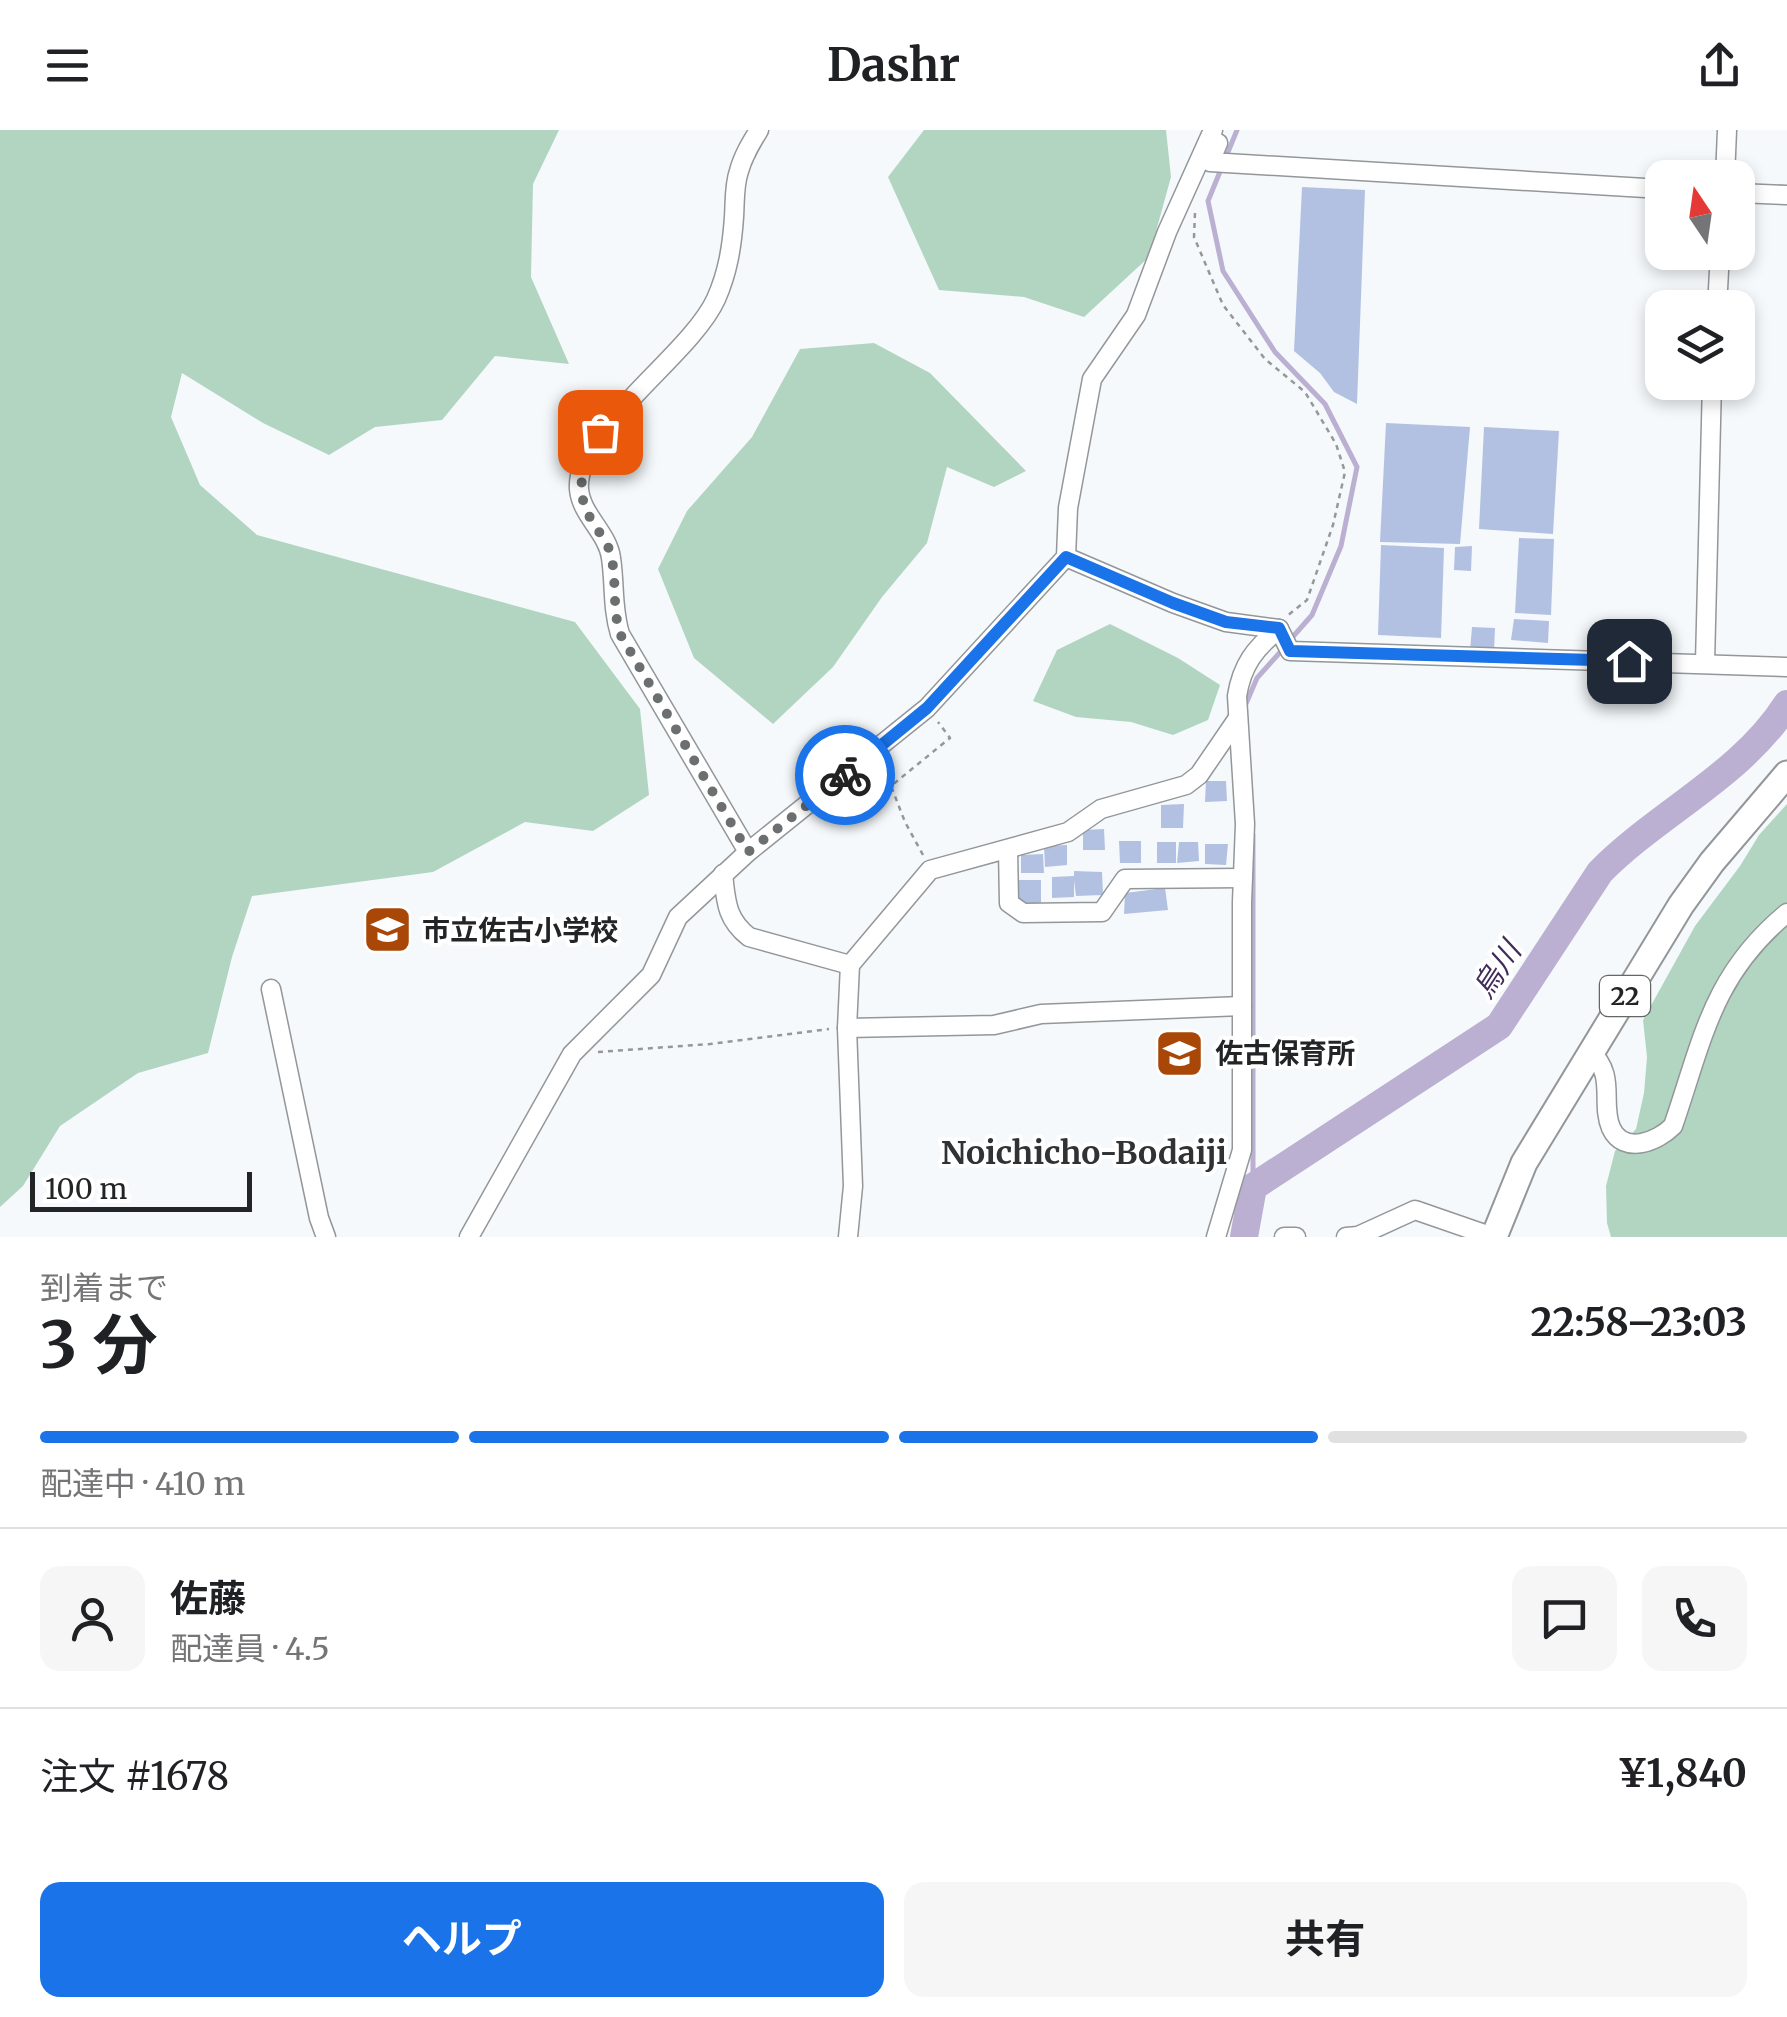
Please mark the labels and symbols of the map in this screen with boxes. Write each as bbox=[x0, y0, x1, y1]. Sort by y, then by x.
north arrow bbox=[1645, 160, 1755, 270]
pin bbox=[558, 390, 643, 475]
pin bbox=[1587, 619, 1672, 704]
courier bbox=[795, 725, 895, 825]
school or university icon: 市立佐古小学校 bbox=[361, 904, 413, 956]
place label: 市立佐古小学校 bbox=[422, 912, 618, 948]
water label: 烏川 bbox=[1464, 931, 1530, 1005]
road number: 22 bbox=[1600, 976, 1650, 1016]
school or university icon: 佐古保育所 bbox=[1154, 1027, 1206, 1079]
place label: 佐古保育所 bbox=[1215, 1035, 1355, 1071]
district label: Noichicho-Bodaiji bbox=[941, 1133, 1227, 1173]
scale bar bbox=[30, 1167, 252, 1212]

